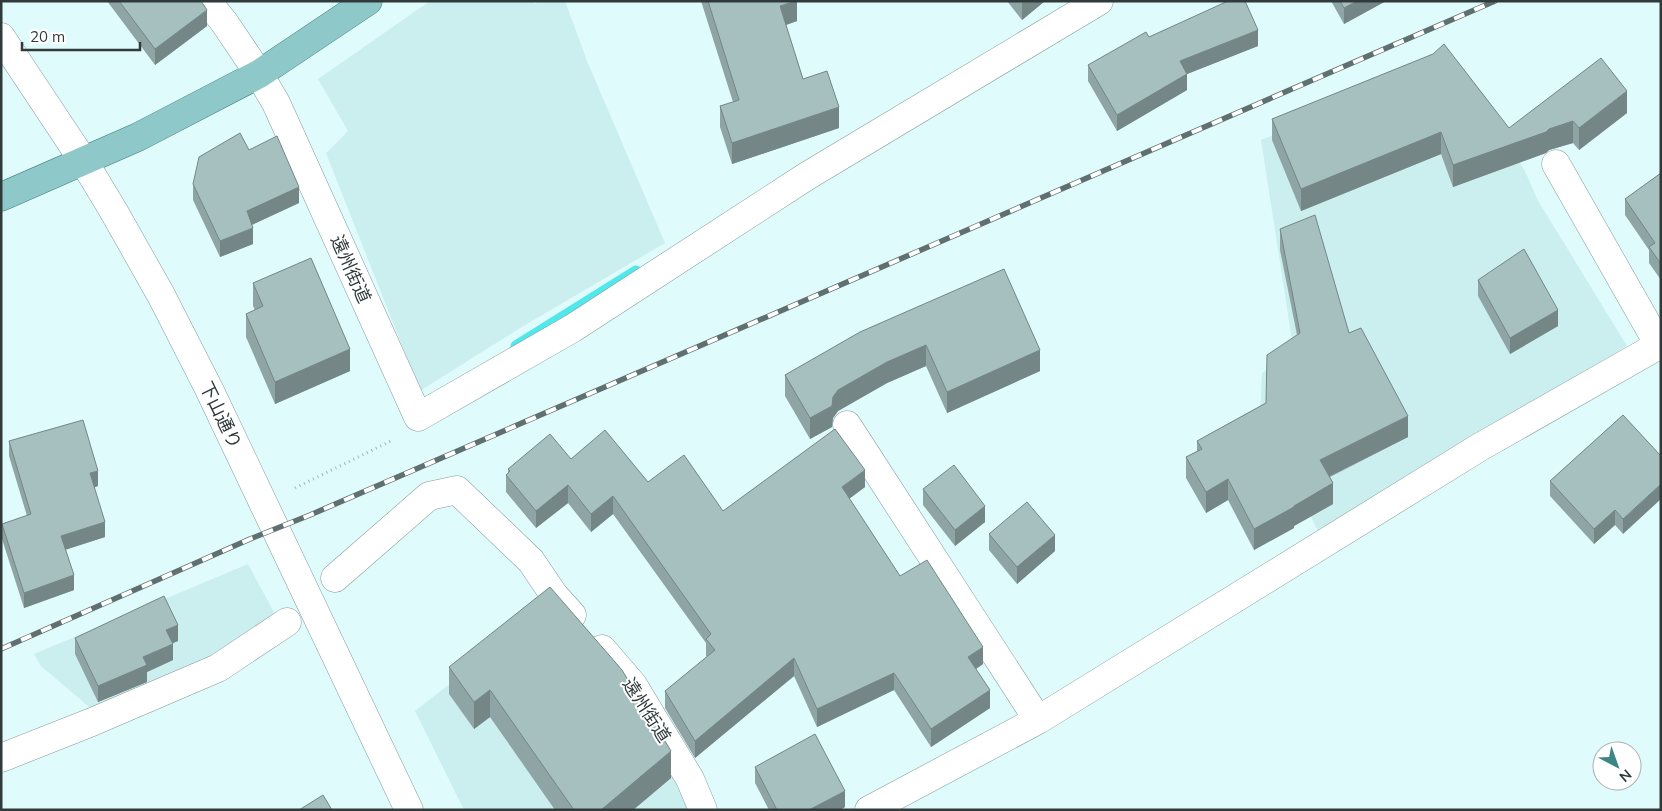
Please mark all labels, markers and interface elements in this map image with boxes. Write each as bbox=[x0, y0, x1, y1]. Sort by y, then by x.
scale bar bbox=[22, 20, 140, 52]
text: 20 m bbox=[30, 27, 65, 46]
street label: 遠州街道 bbox=[326, 231, 376, 307]
street label: 下山通り bbox=[195, 378, 247, 452]
street label: 遠州街道 bbox=[618, 674, 676, 746]
north arrow bbox=[1592, 741, 1642, 791]
text: N bbox=[1616, 766, 1635, 786]

